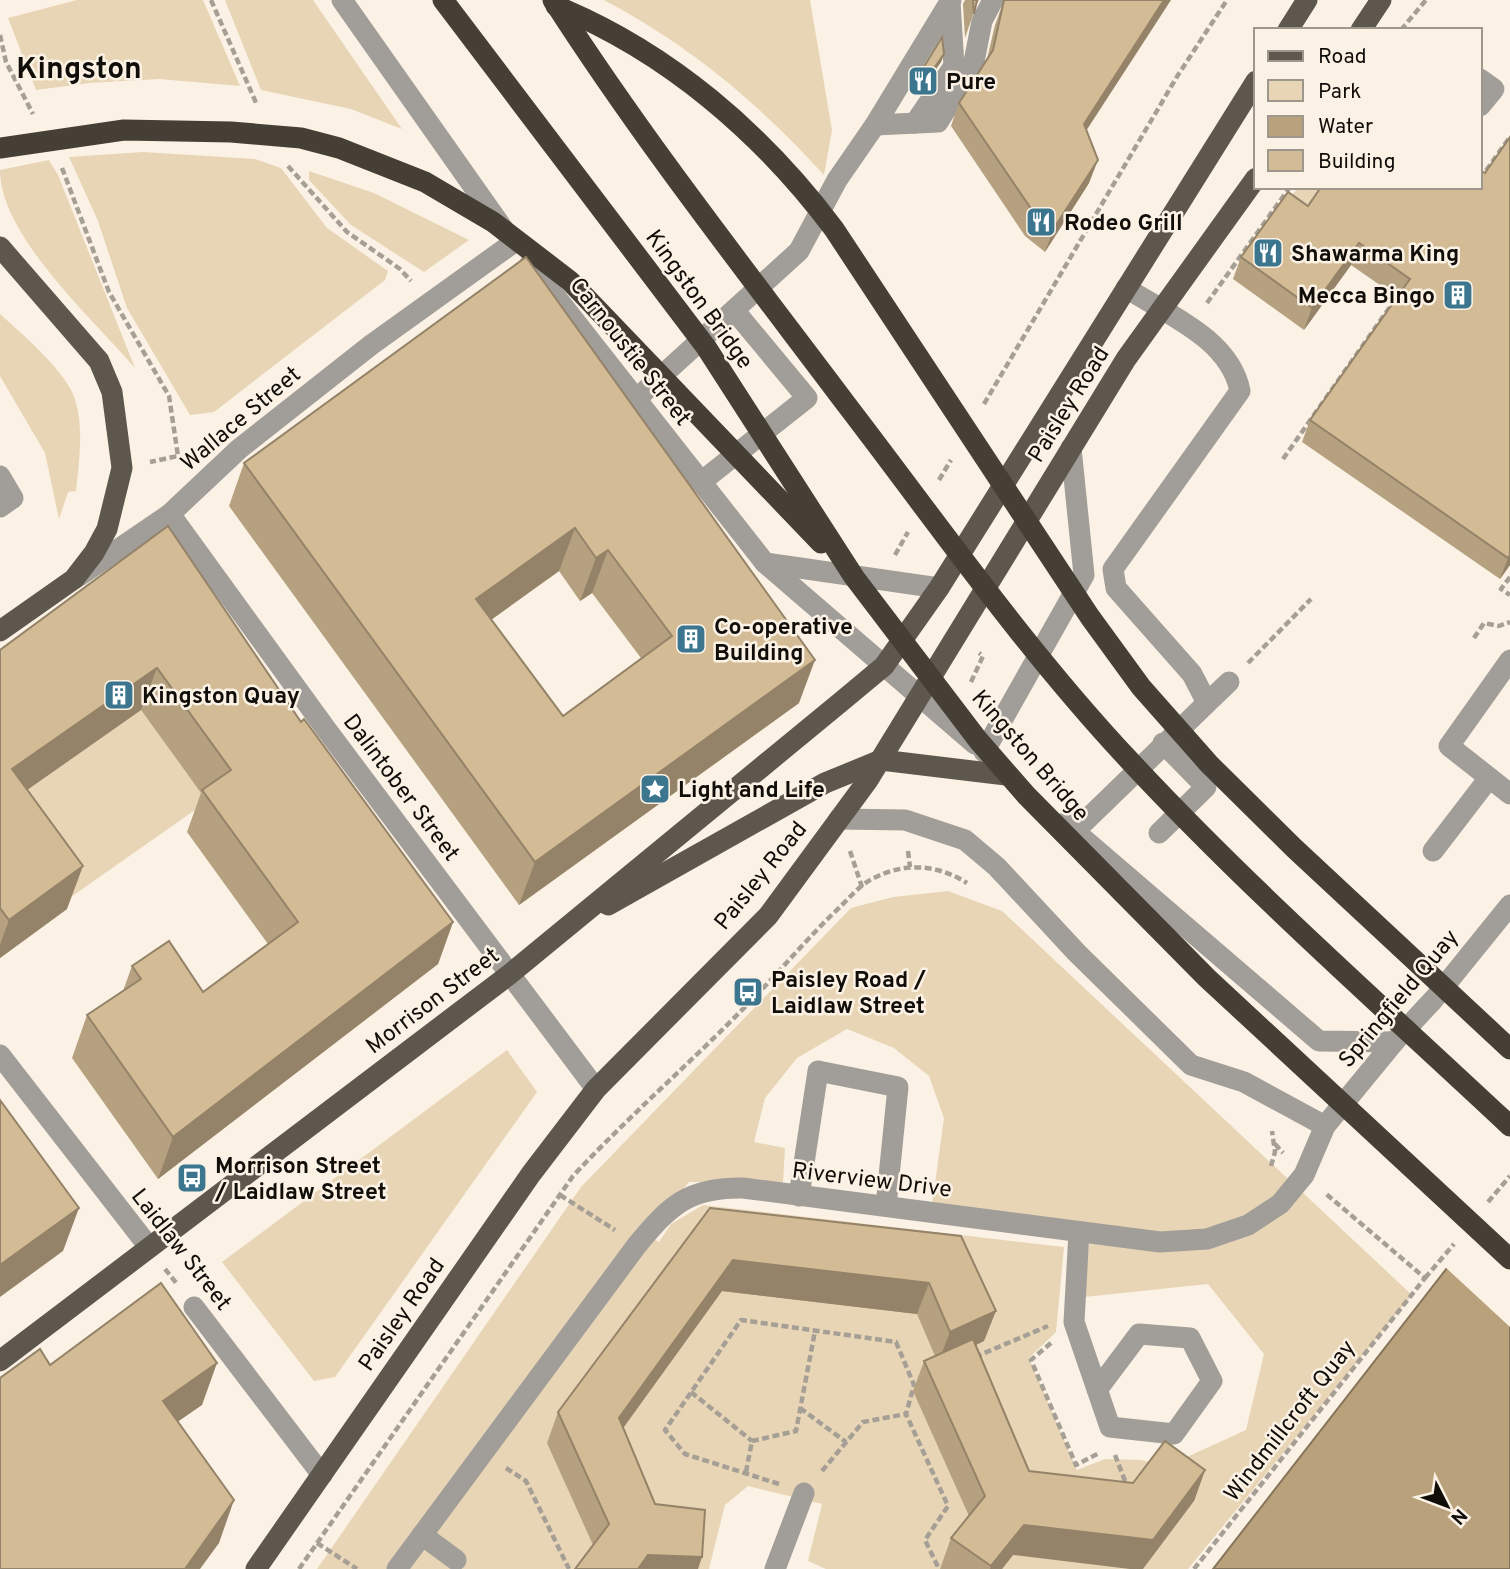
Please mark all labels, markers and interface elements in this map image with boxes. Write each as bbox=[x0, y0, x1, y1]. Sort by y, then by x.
legend bbox=[1254, 28, 1482, 189]
text: Road bbox=[1318, 44, 1367, 71]
district label: Kingston bbox=[16, 52, 142, 89]
restaurant icon: Pure bbox=[906, 64, 940, 98]
place label: Pure bbox=[946, 69, 996, 98]
text: Park bbox=[1318, 79, 1361, 106]
text: Water bbox=[1318, 114, 1373, 141]
text: Building bbox=[1318, 149, 1396, 176]
restaurant icon: Rodeo Grill bbox=[1024, 205, 1058, 239]
place label: Rodeo Grill bbox=[1064, 210, 1183, 239]
street label: Kingston Bridge bbox=[638, 225, 758, 376]
restaurant icon: Shawarma King bbox=[1251, 236, 1285, 270]
place label: Shawarma King bbox=[1291, 241, 1459, 270]
street label: Carnoustie Street bbox=[562, 272, 696, 433]
building icon: Mecca Bingo bbox=[1441, 278, 1475, 312]
place label: Mecca Bingo bbox=[1298, 283, 1435, 312]
street label: Paisley Road bbox=[1023, 342, 1117, 469]
street label: Wallace Street bbox=[176, 361, 308, 479]
place label: Co-operative Building bbox=[714, 614, 853, 669]
building icon: Co-operative Building bbox=[674, 622, 708, 656]
building icon: Kingston Quay bbox=[102, 678, 136, 712]
place label: Kingston Quay bbox=[142, 683, 300, 712]
street label: Kingston Bridge bbox=[964, 685, 1094, 829]
street label: Dalintober Street bbox=[335, 709, 465, 868]
place icon: Light and Life bbox=[638, 772, 672, 806]
place label: Light and Life bbox=[678, 777, 825, 806]
street label: Paisley Road bbox=[709, 816, 815, 937]
street label: Springfield Quay bbox=[1334, 924, 1466, 1075]
street label: Morrison Street bbox=[361, 942, 506, 1062]
place label: Paisley Road / Laidlaw Street bbox=[771, 967, 926, 1022]
bus stop icon: Paisley Road / Laidlaw Street bbox=[731, 975, 765, 1009]
place label: Morrison Street / Laidlaw Street bbox=[214, 1153, 387, 1208]
street label: Riverview Drive bbox=[790, 1157, 953, 1206]
bus stop icon: Morrison Street / Laidlaw Street bbox=[175, 1161, 209, 1195]
street label: Laidlaw Street bbox=[123, 1184, 237, 1317]
street label: Paisley Road bbox=[353, 1253, 453, 1378]
street label: Windmillcroft Quay bbox=[1219, 1335, 1363, 1508]
north arrow bbox=[1412, 1471, 1482, 1541]
text: N bbox=[1445, 1503, 1472, 1529]

